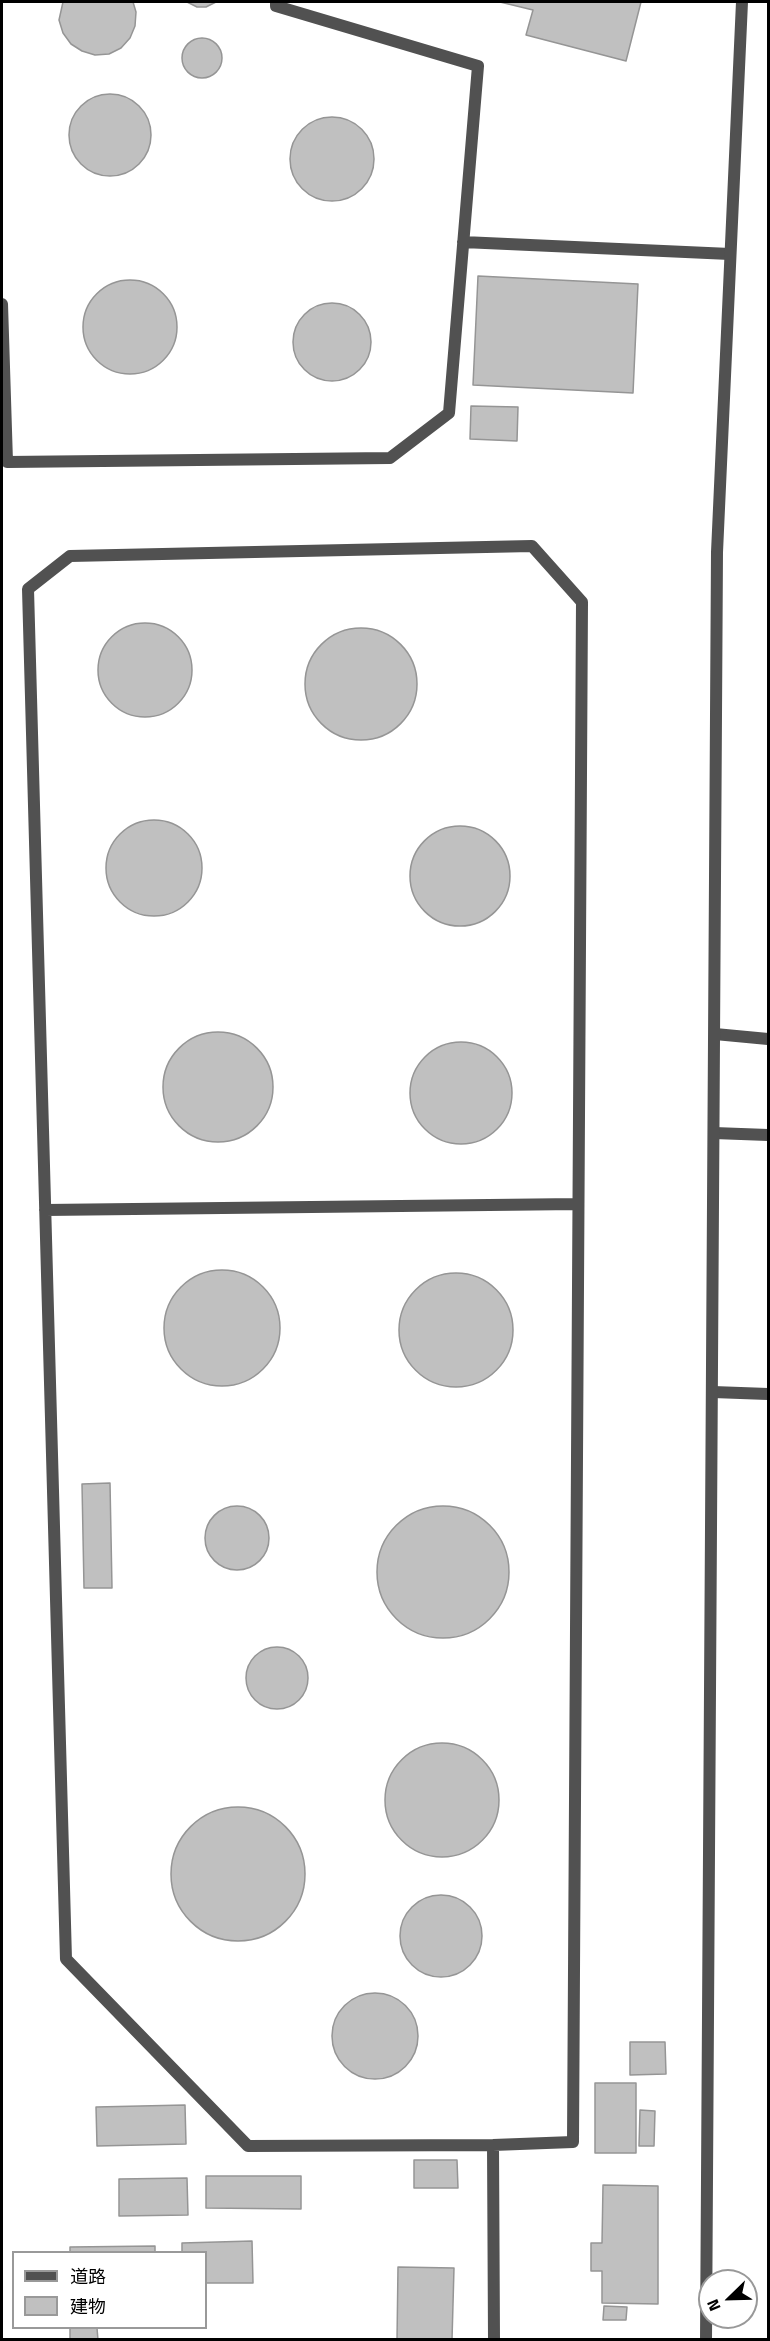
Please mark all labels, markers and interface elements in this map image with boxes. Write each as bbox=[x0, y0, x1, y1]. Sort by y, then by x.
legend bbox=[12, 2251, 207, 2329]
text: 道路 bbox=[70, 2263, 106, 2290]
north arrow bbox=[698, 2269, 758, 2329]
text: 建物 bbox=[70, 2293, 106, 2320]
text: N bbox=[700, 2295, 726, 2315]

